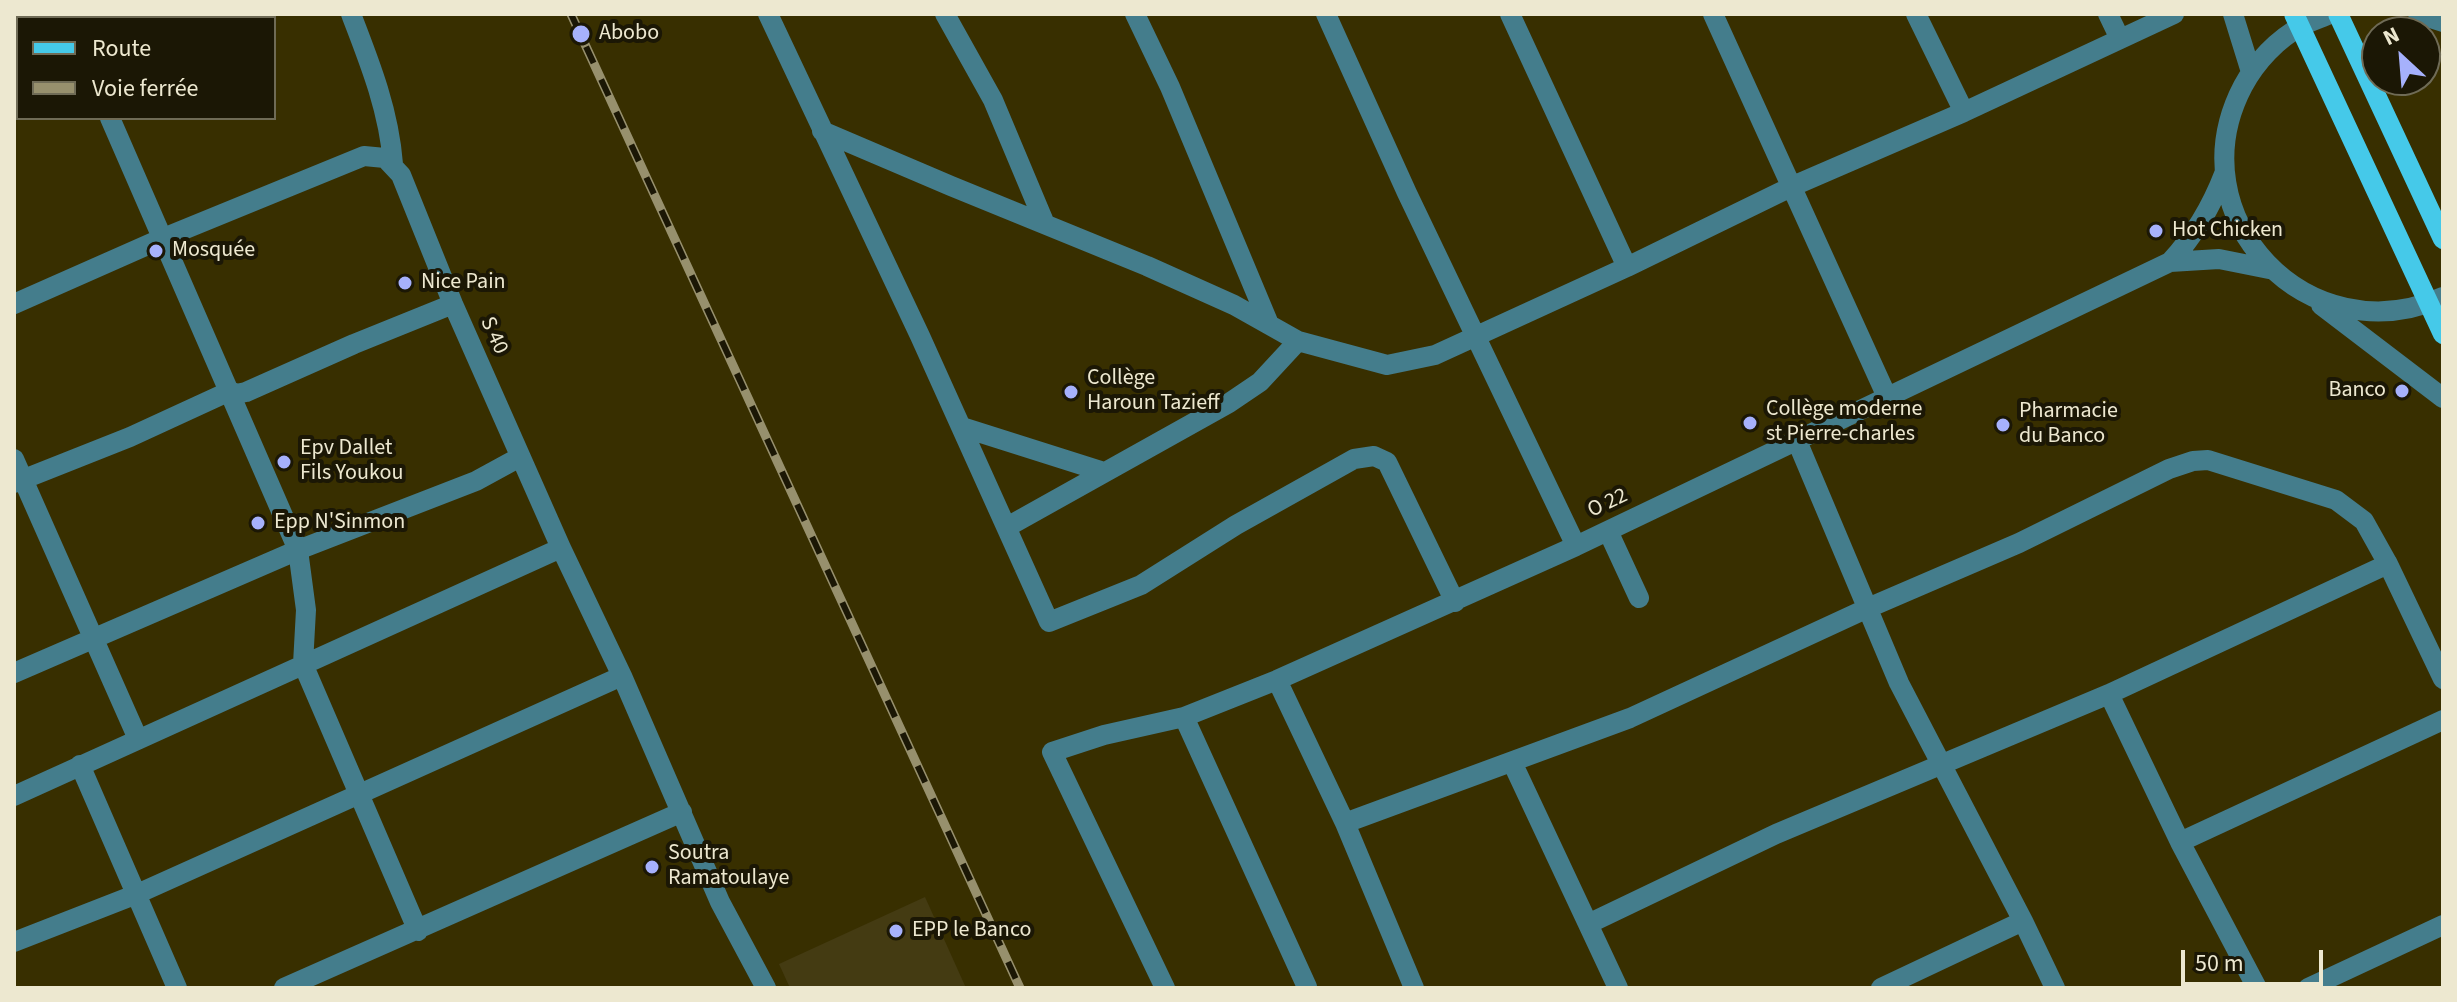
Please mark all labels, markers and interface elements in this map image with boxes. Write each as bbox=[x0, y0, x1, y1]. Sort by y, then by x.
legend bbox=[16, 16, 276, 120]
north arrow bbox=[2361, 16, 2441, 96]
text: N bbox=[2378, 19, 2405, 54]
place label: Abobo bbox=[599, 21, 659, 47]
marker: Abobo bbox=[570, 23, 592, 45]
text: Route bbox=[92, 31, 151, 66]
text: Voie ferrée bbox=[92, 71, 199, 106]
place label: Hot Chicken bbox=[2172, 218, 2283, 244]
marker: Hot Chicken bbox=[2147, 222, 2165, 240]
place label: Mosquée bbox=[172, 238, 255, 264]
marker: Mosquée bbox=[147, 242, 165, 260]
place label: Nice Pain bbox=[421, 270, 506, 296]
marker: Nice Pain bbox=[396, 274, 414, 292]
street label: S 40 bbox=[473, 313, 513, 359]
place label: Collège Haroun Tazieff bbox=[1087, 366, 1220, 418]
place label: Banco bbox=[2328, 378, 2386, 404]
marker: Banco bbox=[2393, 382, 2411, 400]
marker: Collège Haroun Tazieff bbox=[1062, 383, 1080, 401]
place label: Collège moderne st Pierre-charles bbox=[1766, 397, 1922, 448]
place label: Pharmacie du Banco bbox=[2019, 399, 2118, 450]
marker: Collège moderne st Pierre-charles bbox=[1741, 414, 1759, 432]
marker: Pharmacie du Banco bbox=[1994, 416, 2012, 434]
place label: Epv Dallet Fils Youkou bbox=[300, 436, 403, 488]
marker: Epv Dallet Fils Youkou bbox=[275, 453, 293, 471]
street label: O 22 bbox=[1584, 483, 1632, 525]
place label: Epp N'Sinmon bbox=[274, 510, 405, 536]
marker: Epp N'Sinmon bbox=[249, 514, 267, 532]
place label: Soutra Ramatoulaye bbox=[668, 841, 789, 892]
marker: Soutra Ramatoulaye bbox=[643, 858, 661, 876]
place label: EPP le Banco bbox=[912, 918, 1031, 944]
marker: EPP le Banco bbox=[887, 922, 905, 940]
scale bar bbox=[2185, 934, 2327, 984]
text: 50 m bbox=[2195, 946, 2244, 981]

